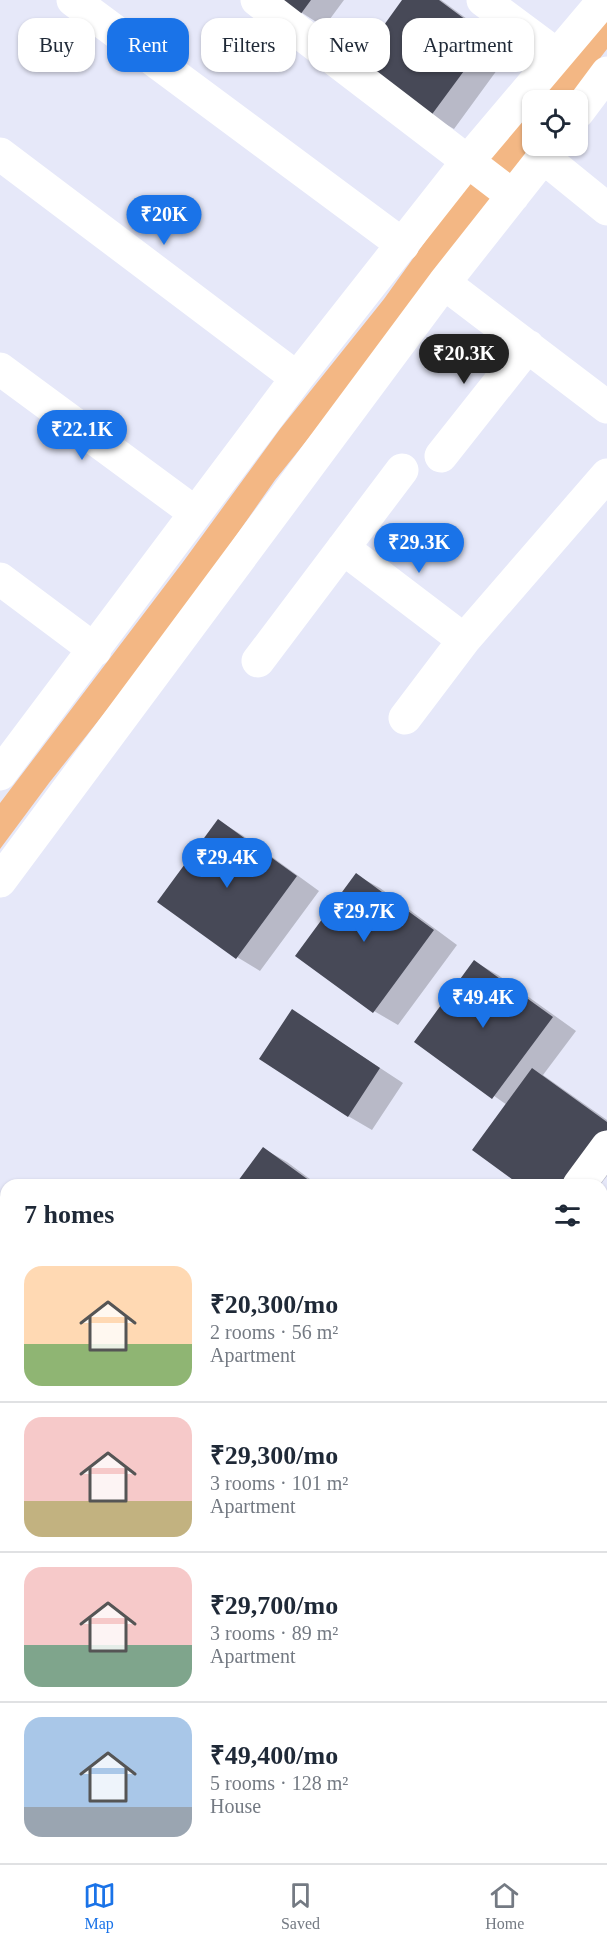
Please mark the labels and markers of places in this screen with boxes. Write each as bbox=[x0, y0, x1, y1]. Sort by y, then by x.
pin: ₹20K bbox=[128, 195, 200, 246]
pin: ₹20.3K bbox=[415, 334, 513, 385]
pin: ₹22.1K bbox=[33, 410, 131, 461]
pin: ₹29.3K bbox=[370, 523, 468, 574]
pin: ₹29.4K bbox=[178, 838, 276, 889]
pin: ₹29.7K bbox=[315, 892, 413, 943]
pin: ₹49.4K bbox=[434, 978, 532, 1029]

